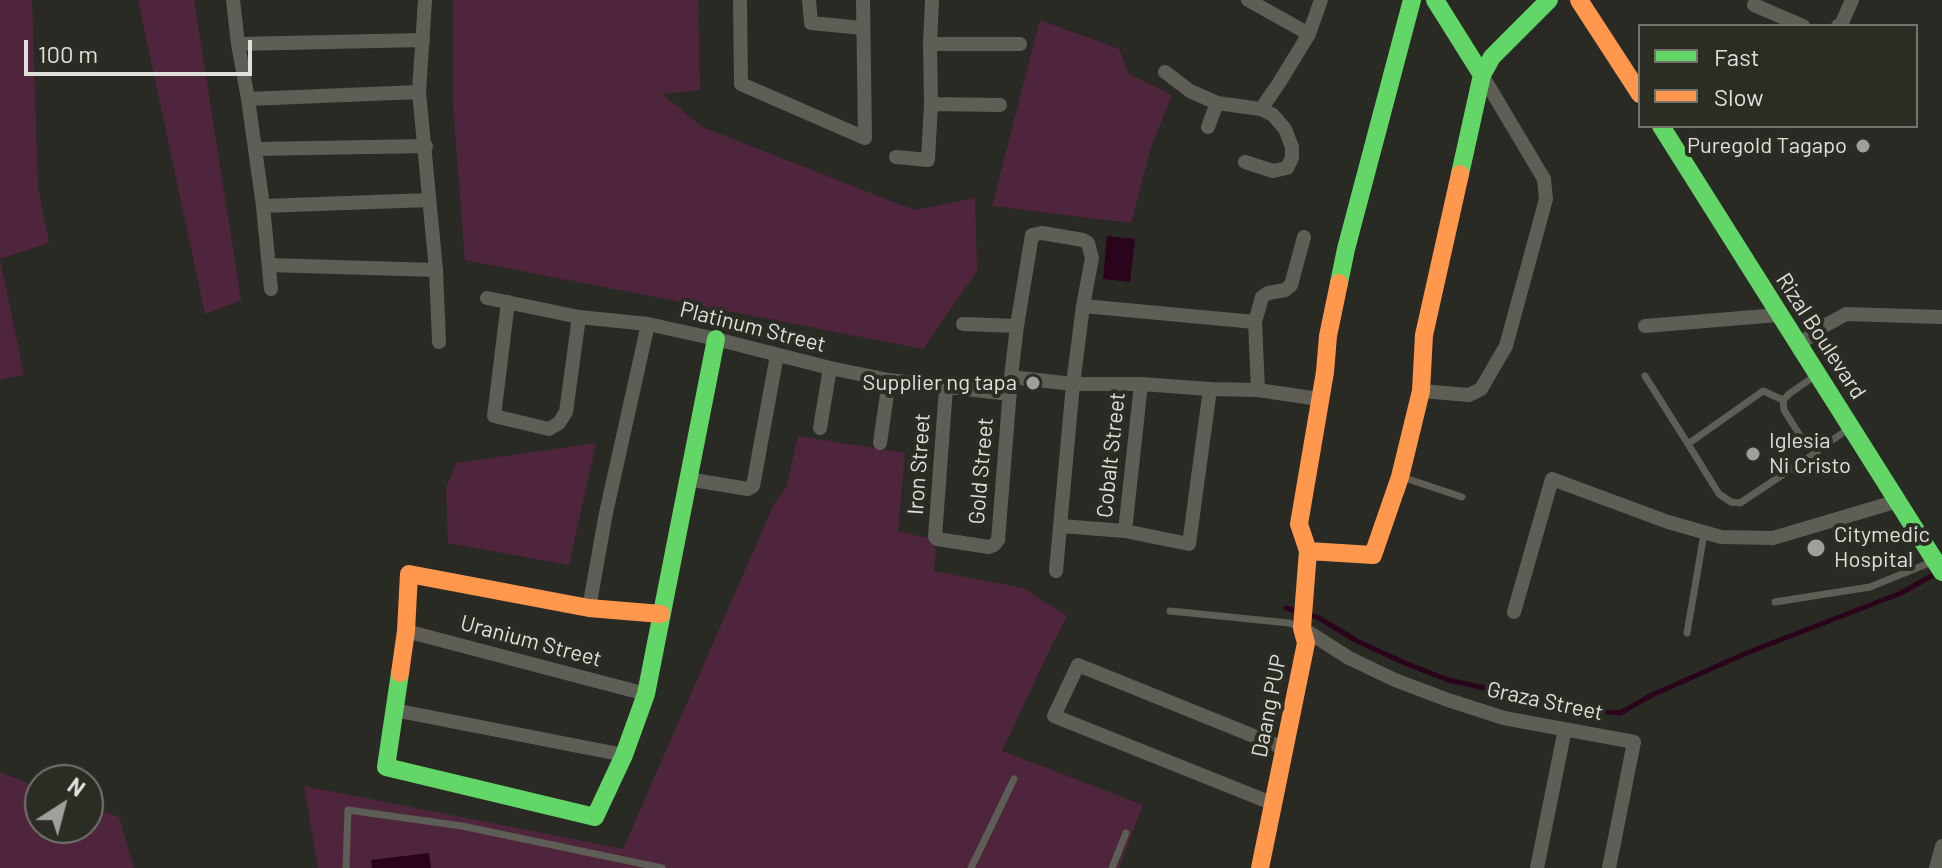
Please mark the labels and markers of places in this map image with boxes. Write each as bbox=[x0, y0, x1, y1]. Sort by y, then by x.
place label: Puregold Tagapo bbox=[1687, 133, 1847, 159]
marker: Puregold Tagapo bbox=[1854, 137, 1872, 155]
place label: Supplier ng tapa bbox=[863, 370, 1017, 396]
marker: Supplier ng tapa bbox=[1024, 374, 1042, 392]
place label: Iglesia Ni Cristo bbox=[1769, 428, 1851, 480]
marker: Iglesia Ni Cristo bbox=[1744, 445, 1762, 463]
place label: Citymedic Hospital bbox=[1834, 522, 1930, 574]
marker: Citymedic Hospital bbox=[1805, 537, 1827, 559]

